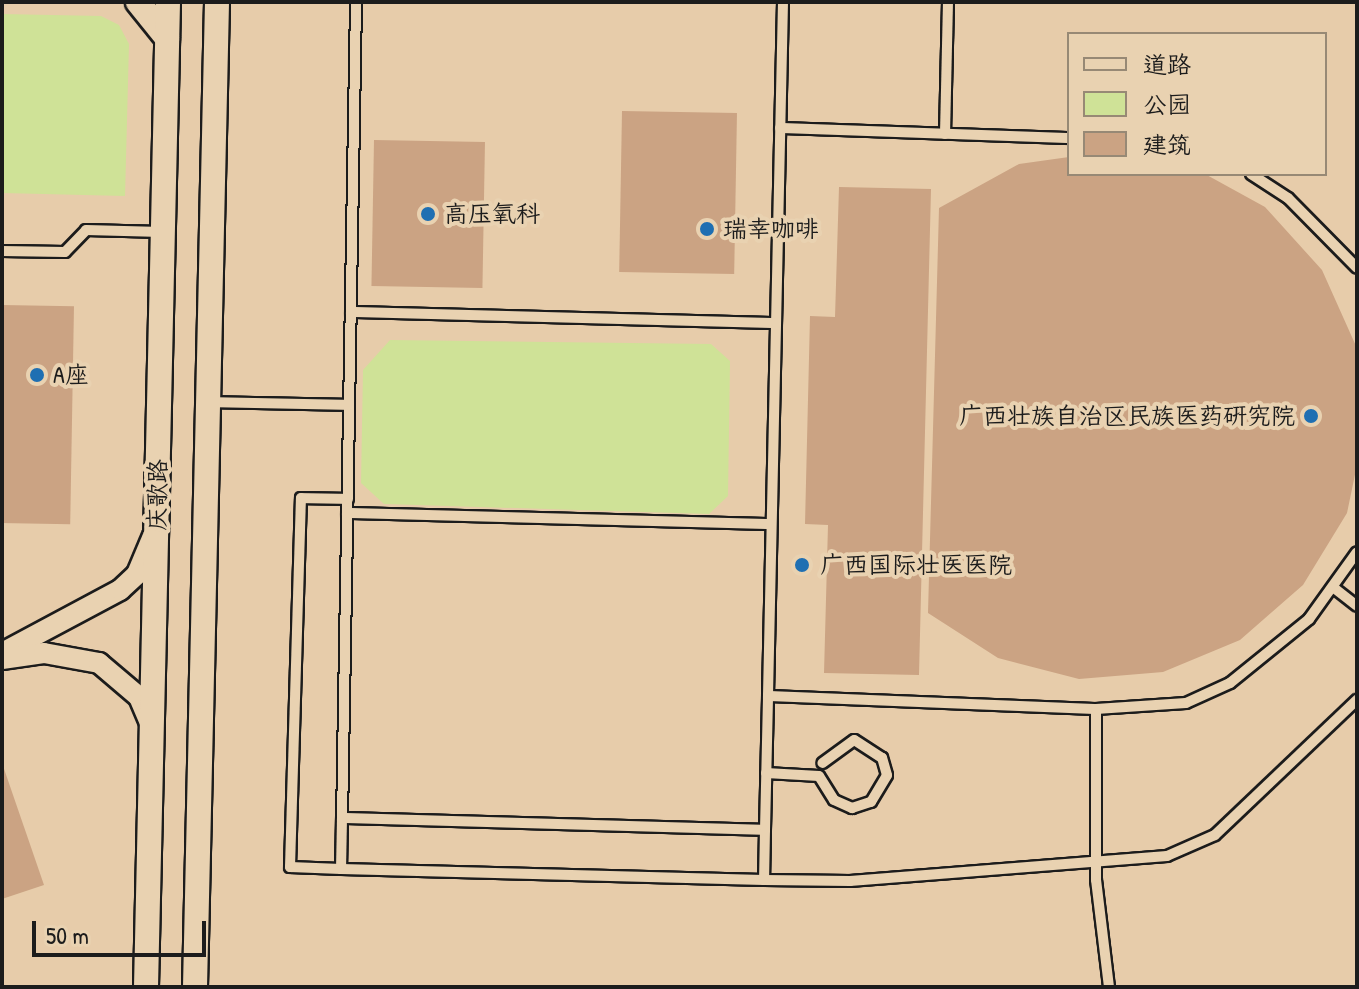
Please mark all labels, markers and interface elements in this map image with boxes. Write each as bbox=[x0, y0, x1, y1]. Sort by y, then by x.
legend bbox=[1067, 32, 1327, 176]
text: 道路 bbox=[1143, 48, 1191, 80]
text: 公园 bbox=[1143, 88, 1191, 120]
text: 建筑 bbox=[1143, 128, 1191, 160]
place label: 高压氧科 bbox=[444, 200, 540, 228]
marker: 高压氧科 bbox=[419, 205, 437, 223]
place label: 瑞幸咖啡 bbox=[723, 215, 819, 243]
marker: 瑞幸咖啡 bbox=[698, 220, 716, 238]
place label: A座 bbox=[53, 361, 89, 389]
marker: A座 bbox=[28, 366, 46, 384]
place label: 广西壮族自治区民族医药研究院 bbox=[959, 402, 1295, 430]
marker: 广西壮族自治区民族医药研究院 bbox=[1302, 407, 1320, 425]
street label: 庆歌路 bbox=[142, 459, 172, 531]
place label: 广西国际壮医医院 bbox=[820, 551, 1012, 579]
marker: 广西国际壮医医院 bbox=[791, 554, 813, 576]
scale bar bbox=[36, 905, 210, 955]
text: 50 m bbox=[46, 919, 89, 951]

